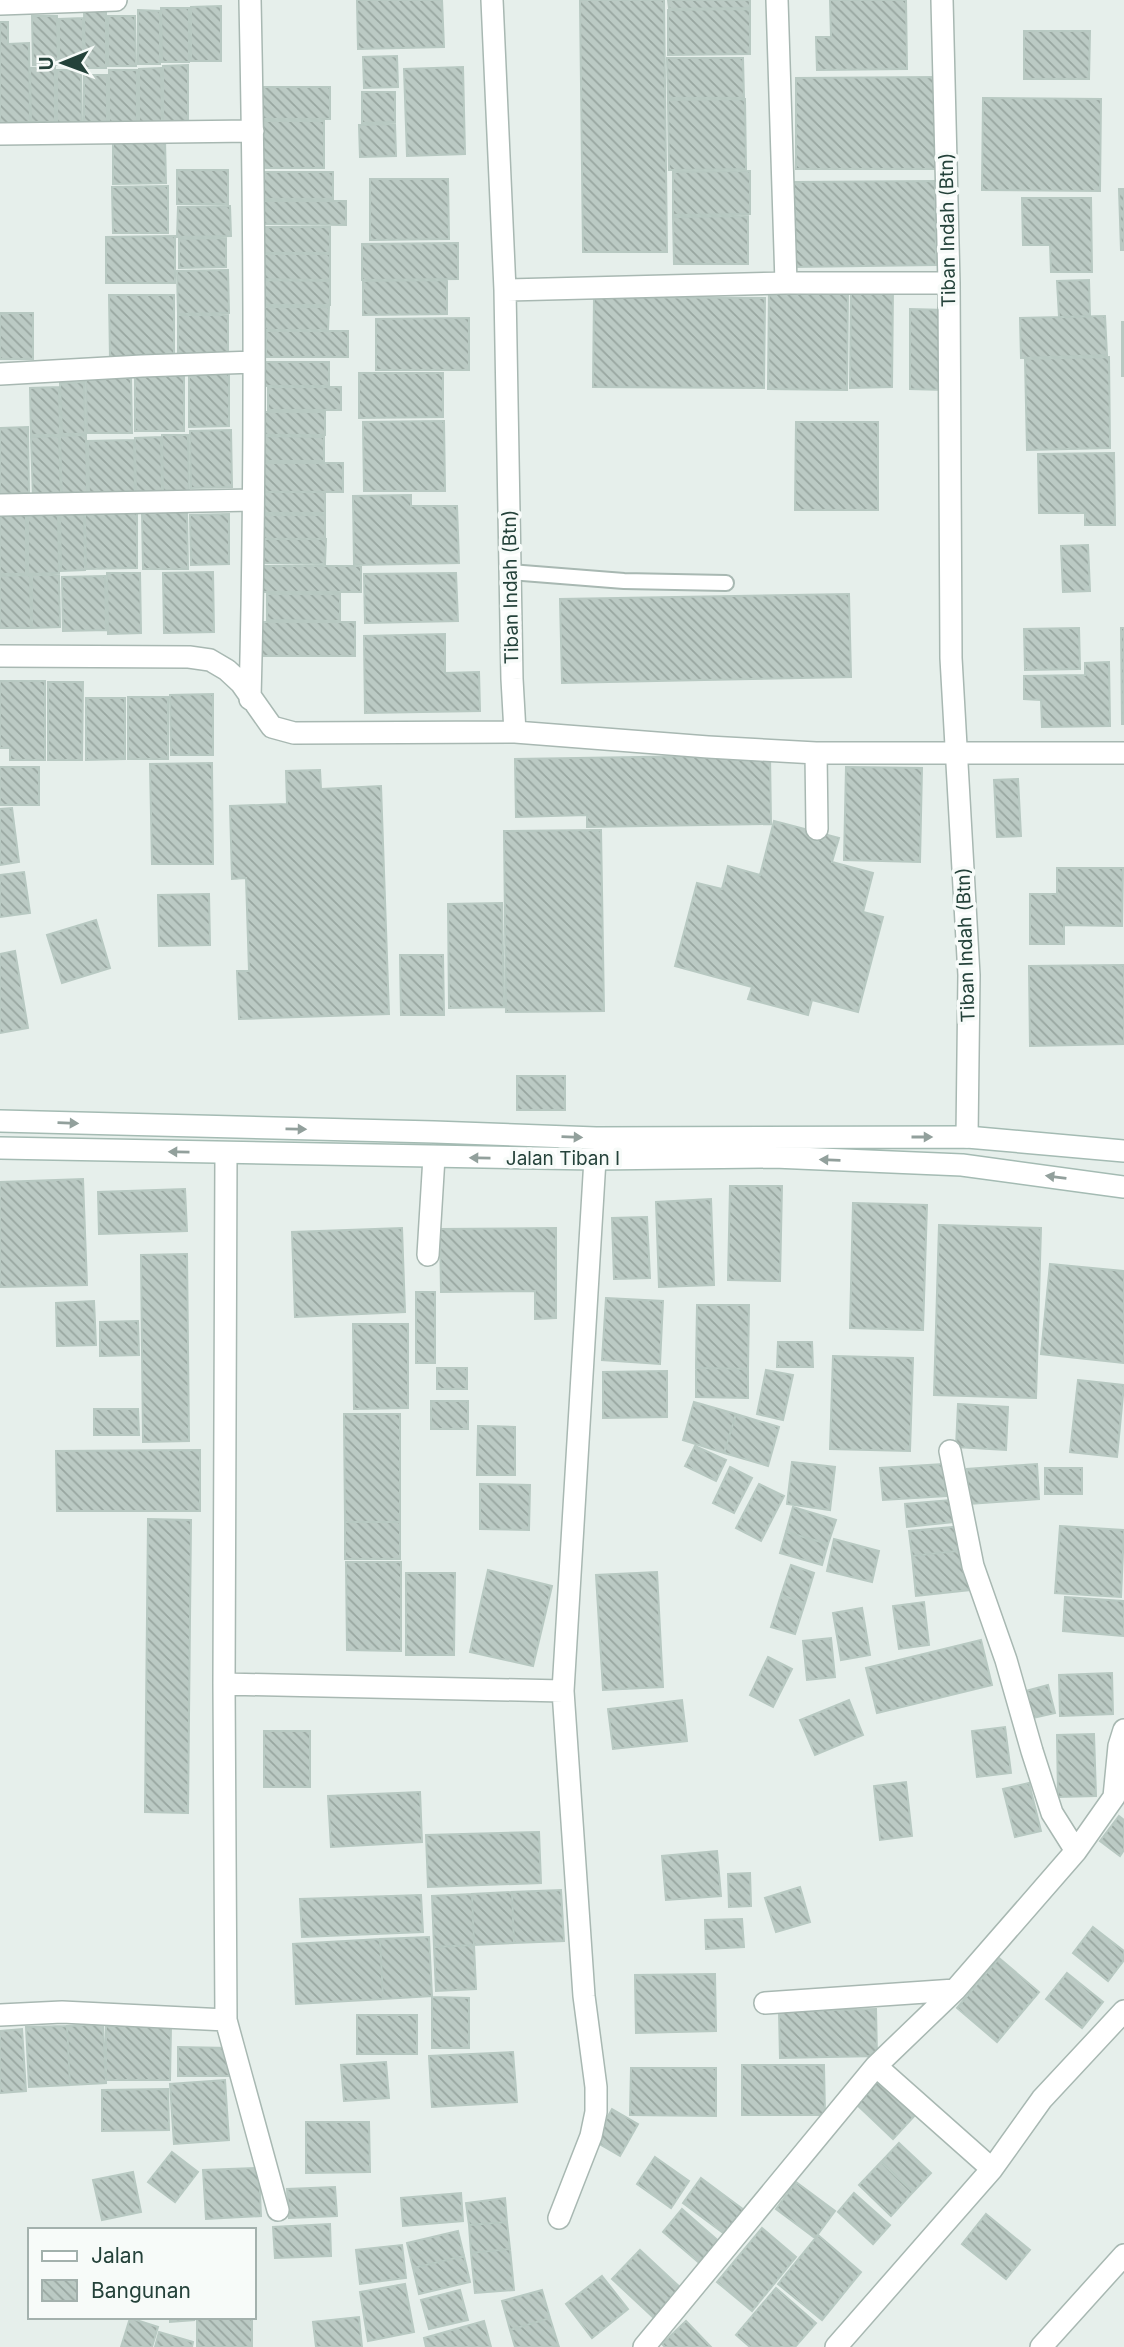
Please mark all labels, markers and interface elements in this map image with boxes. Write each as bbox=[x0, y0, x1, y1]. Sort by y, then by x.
north arrow bbox=[28, 28, 98, 98]
text: U bbox=[35, 56, 58, 70]
street label: Tiban Indah (Btn) bbox=[935, 152, 960, 308]
street label: Tiban Indah (Btn) bbox=[498, 509, 523, 665]
street label: Tiban Indah (Btn) bbox=[951, 867, 980, 1023]
one-way arrow bbox=[57, 1118, 79, 1129]
one-way arrow bbox=[285, 1123, 307, 1135]
one-way arrow bbox=[911, 1131, 933, 1143]
one-way arrow bbox=[561, 1132, 583, 1143]
one-way arrow bbox=[168, 1146, 190, 1158]
street label: Jalan Tiban I bbox=[506, 1147, 620, 1170]
one-way arrow bbox=[469, 1152, 491, 1163]
one-way arrow bbox=[819, 1154, 841, 1165]
one-way arrow bbox=[1045, 1171, 1067, 1182]
legend bbox=[28, 2228, 256, 2319]
text: Jalan bbox=[91, 2243, 144, 2268]
text: Bangunan bbox=[91, 2278, 191, 2303]

